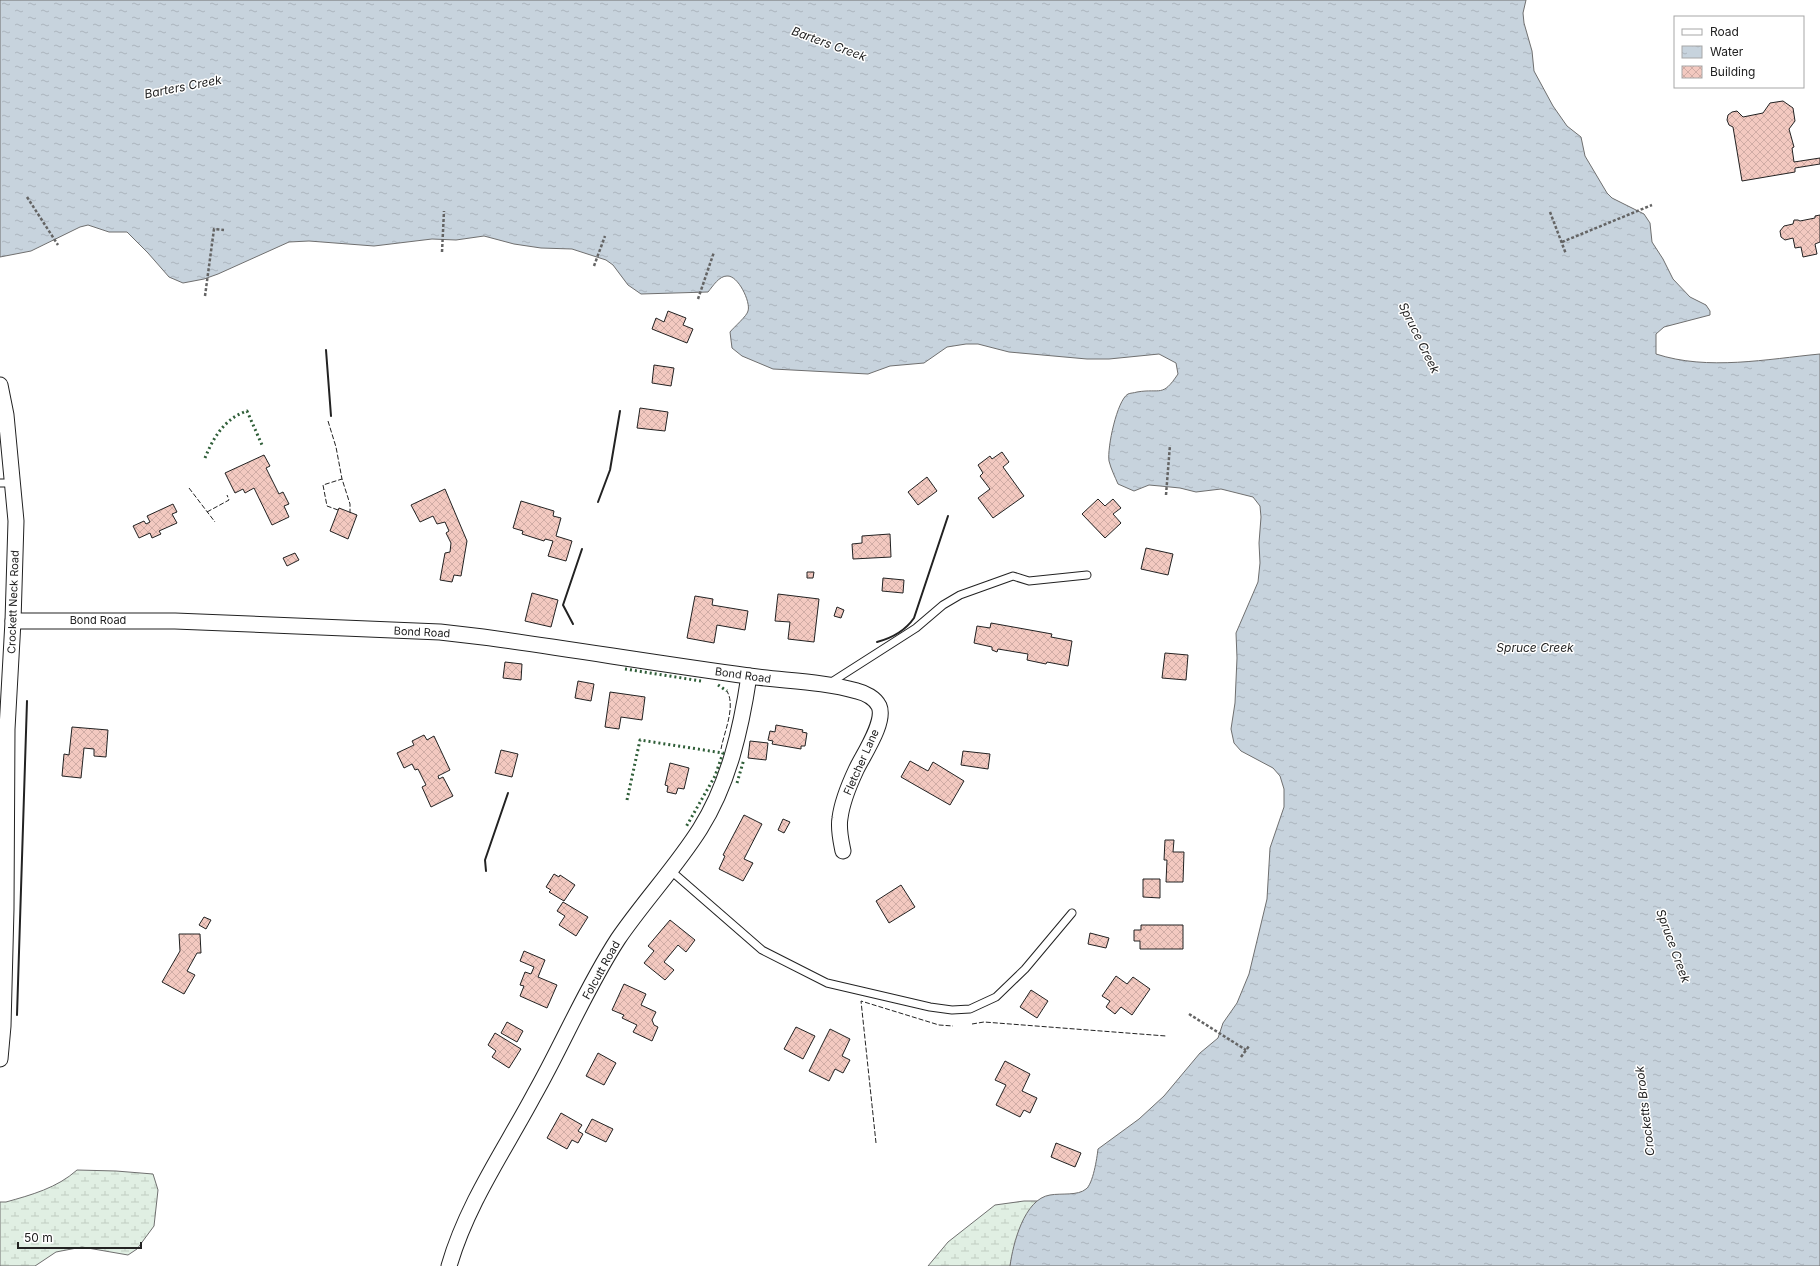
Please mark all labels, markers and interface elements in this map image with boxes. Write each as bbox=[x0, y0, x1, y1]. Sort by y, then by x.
legend bbox=[1674, 16, 1804, 88]
water label: Barters Creek bbox=[790, 23, 869, 64]
text: Road bbox=[1710, 24, 1739, 39]
text: Water bbox=[1710, 44, 1744, 59]
text: Building bbox=[1710, 64, 1755, 79]
water label: Barters Creek bbox=[143, 72, 223, 101]
water label: Spruce Creek bbox=[1396, 300, 1443, 376]
street label: Crockett Neck Road bbox=[4, 550, 22, 654]
street label: Bond Road bbox=[70, 613, 126, 627]
street label: Bond Road bbox=[393, 624, 451, 640]
water label: Spruce Creek bbox=[1496, 640, 1574, 655]
street label: Bond Road bbox=[714, 664, 772, 686]
street label: Fletcher Lane bbox=[840, 727, 882, 797]
water label: Spruce Creek bbox=[1653, 907, 1694, 985]
street label: Folcutt Road bbox=[579, 938, 623, 1002]
water label: Crocketts Brook bbox=[1631, 1065, 1657, 1157]
scale bar bbox=[18, 1224, 141, 1250]
text: 50 m bbox=[24, 1230, 53, 1245]

